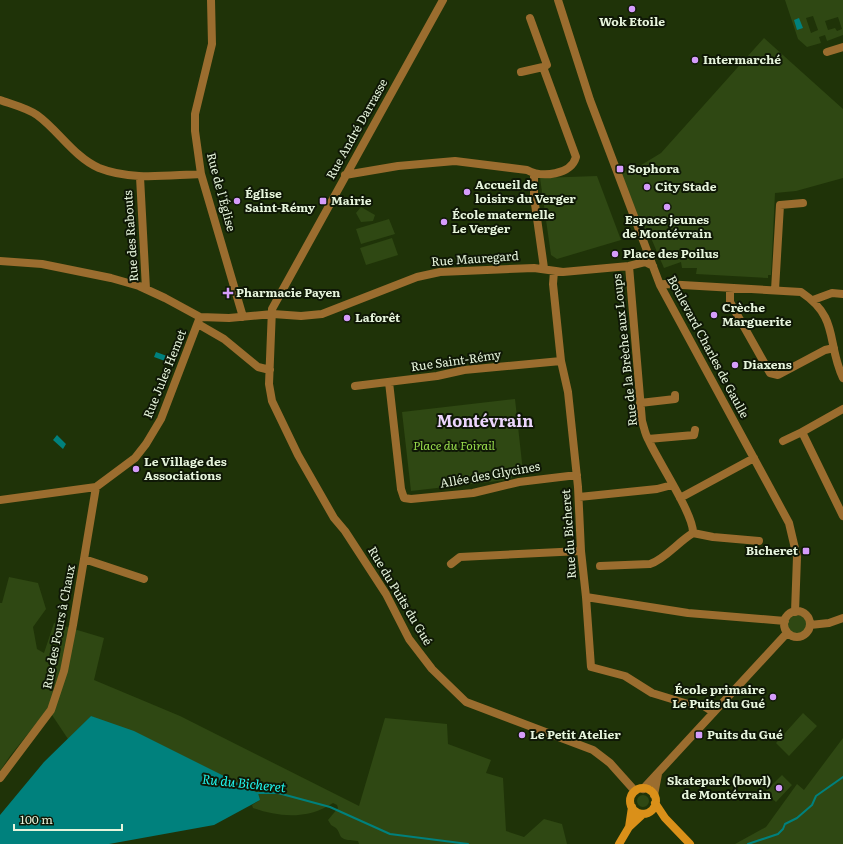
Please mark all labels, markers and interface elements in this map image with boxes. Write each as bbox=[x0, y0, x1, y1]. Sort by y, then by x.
marker: Wok Etoile bbox=[627, 4, 637, 14]
place label: Wok Etoile bbox=[599, 12, 665, 30]
place label: Intermarché bbox=[703, 50, 781, 68]
marker: Intermarché bbox=[690, 55, 700, 65]
street label: Rue André Darrasse bbox=[321, 75, 391, 182]
street label: Rue de l'Église bbox=[203, 150, 241, 233]
place label: Sophora bbox=[628, 159, 680, 177]
marker: Sophora bbox=[615, 164, 625, 174]
place label: Accueil de loisirs du Verger bbox=[475, 175, 576, 207]
place label: City Stade bbox=[655, 177, 717, 195]
marker: City Stade bbox=[642, 182, 652, 192]
place label: Église Saint-Rémy bbox=[245, 184, 316, 216]
marker: Accueil de loisirs du Verger bbox=[462, 187, 472, 197]
street label: Rue des Rabouts bbox=[118, 189, 142, 282]
place label: Mairie bbox=[331, 191, 372, 209]
marker: Église Saint-Rémy bbox=[232, 196, 242, 206]
marker: Mairie bbox=[318, 196, 328, 206]
marker: Espace jeunes de Montévrain bbox=[662, 202, 672, 212]
place label: École maternelle Le Verger bbox=[452, 205, 555, 237]
place label: Espace jeunes de Montévrain bbox=[622, 210, 712, 242]
marker: École maternelle Le Verger bbox=[439, 217, 449, 227]
place label: Place des Poilus bbox=[623, 244, 719, 262]
street label: Rue Mauregard bbox=[431, 246, 520, 270]
marker: Place des Poilus bbox=[610, 249, 620, 259]
street label: Rue de la Brèche aux Loups bbox=[607, 272, 641, 427]
street label: Boulevard Charles de Gaulle bbox=[663, 272, 754, 421]
place label: Pharmacie Payen bbox=[236, 283, 341, 301]
marker: Pharmacie Payen bbox=[223, 288, 233, 298]
place label: Crèche Marguerite bbox=[722, 298, 792, 330]
place label: Laforêt bbox=[355, 308, 401, 326]
marker: Crèche Marguerite bbox=[709, 310, 719, 320]
marker: Laforêt bbox=[342, 313, 352, 323]
street label: Rue Jules Hemet bbox=[138, 326, 190, 421]
street label: Rue Saint-Rémy bbox=[410, 345, 502, 375]
place label: Diaxens bbox=[743, 355, 792, 373]
marker: Diaxens bbox=[730, 360, 740, 370]
district label: Montévrain bbox=[437, 408, 533, 432]
park label: Place du Foirail bbox=[413, 436, 496, 454]
place label: Le Village des Associations bbox=[144, 452, 227, 484]
street label: Allée des Glycines bbox=[438, 456, 542, 492]
marker: Le Village des Associations bbox=[131, 464, 141, 474]
street label: Rue du Bicheret bbox=[556, 488, 580, 580]
place label: Bicheret bbox=[746, 541, 799, 559]
street label: Rue du Puits du Gué bbox=[364, 543, 438, 648]
marker: Bicheret bbox=[801, 546, 811, 556]
street label: Rue des Fours à Chaux bbox=[37, 563, 79, 690]
place label: École primaire Le Puits du Gué bbox=[672, 680, 765, 712]
marker: École primaire Le Puits du Gué bbox=[768, 692, 778, 702]
place label: Le Petit Atelier bbox=[530, 725, 621, 743]
place label: Puits du Gué bbox=[707, 725, 783, 743]
marker: Le Petit Atelier bbox=[517, 730, 527, 740]
marker: Puits du Gué bbox=[694, 730, 704, 740]
water label: Ru du Bicheret bbox=[201, 769, 288, 796]
place label: Skatepark (bowl) de Montévrain bbox=[667, 771, 772, 803]
marker: Skatepark (bowl) de Montévrain bbox=[774, 783, 784, 793]
scale bar bbox=[14, 806, 122, 832]
text: 100 m bbox=[20, 810, 53, 828]

